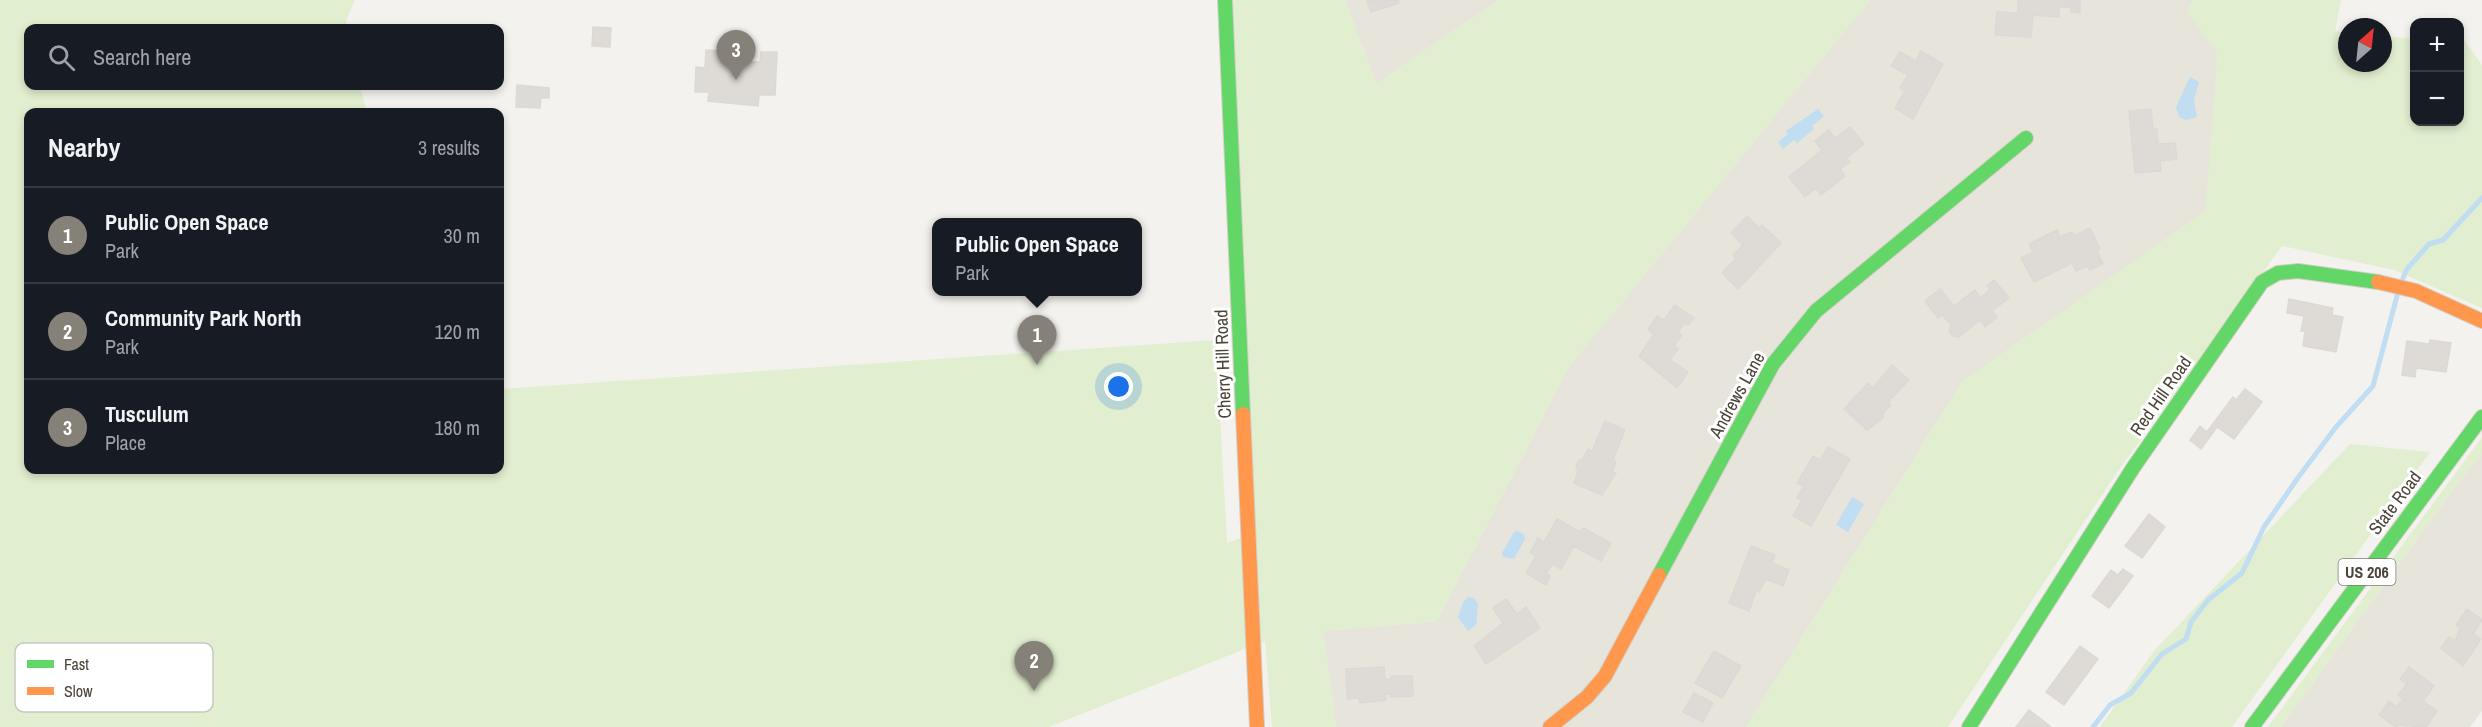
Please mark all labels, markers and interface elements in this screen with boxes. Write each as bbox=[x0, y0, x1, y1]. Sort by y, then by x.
north arrow bbox=[2338, 18, 2392, 72]
map controls bbox=[2410, 18, 2464, 126]
button: + bbox=[2410, 18, 2464, 72]
search box bbox=[24, 24, 504, 90]
pin: 3 bbox=[716, 31, 756, 80]
icon: search bbox=[45, 41, 78, 74]
text: Search here bbox=[93, 42, 191, 72]
button: − bbox=[2410, 72, 2464, 126]
text: Nearby bbox=[48, 130, 120, 165]
text: 3 results bbox=[418, 134, 480, 161]
text: Public Open Space bbox=[105, 207, 268, 237]
popup bbox=[932, 218, 1142, 296]
text: 1 bbox=[63, 222, 72, 249]
text: 30 m bbox=[444, 222, 480, 249]
text: Public Open Space bbox=[955, 229, 1119, 259]
text: Park bbox=[105, 237, 139, 264]
text: Park bbox=[955, 259, 989, 286]
text: Community Park North bbox=[105, 303, 301, 333]
street label: Cherry Hill Road bbox=[1208, 309, 1237, 419]
pin: 1 bbox=[1018, 316, 1056, 365]
text: 2 bbox=[63, 318, 72, 345]
text: 120 m bbox=[434, 318, 480, 345]
text: Park bbox=[105, 333, 139, 360]
street label: Andrews Lane bbox=[1702, 347, 1770, 443]
street label: Red Hill Road bbox=[2124, 351, 2197, 441]
your location bbox=[1104, 372, 1133, 401]
text: Tusculum bbox=[105, 399, 189, 429]
text: 3 bbox=[63, 414, 72, 441]
text: 180 m bbox=[434, 414, 480, 441]
text: Place bbox=[105, 429, 146, 456]
street label: State Road bbox=[2362, 466, 2427, 540]
road number: US 206 bbox=[2338, 559, 2396, 585]
pin: 2 bbox=[1014, 642, 1054, 691]
legend bbox=[15, 643, 213, 712]
text: Fast bbox=[64, 653, 89, 675]
text: Slow bbox=[64, 680, 93, 702]

